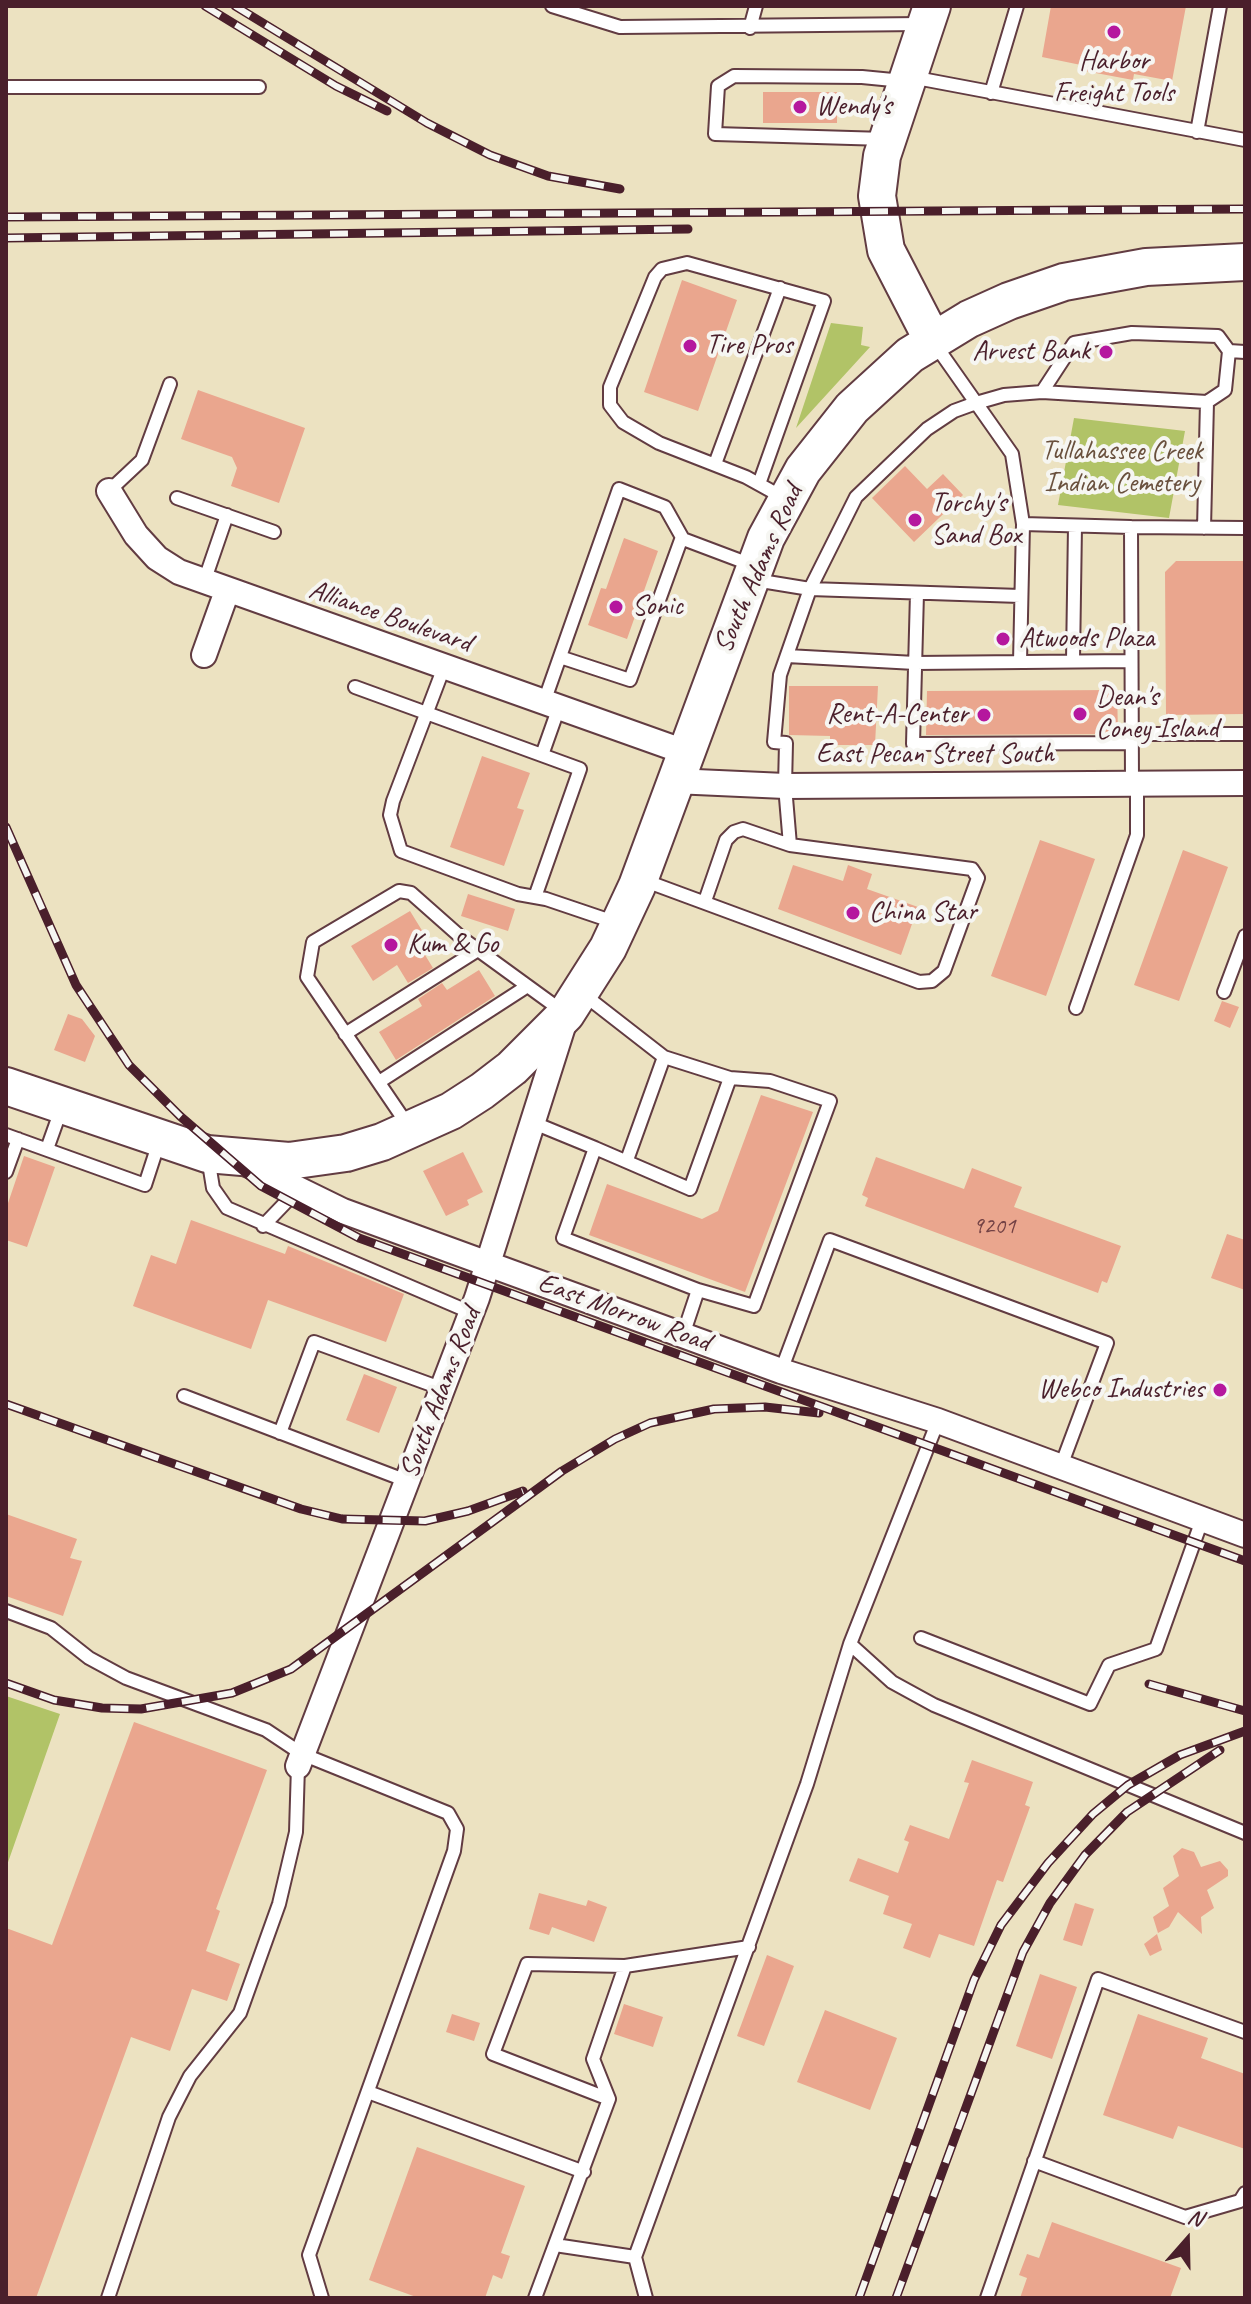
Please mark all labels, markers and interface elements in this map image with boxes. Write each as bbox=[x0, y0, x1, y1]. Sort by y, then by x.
marker: Harbor Freight Tools bbox=[1105, 23, 1123, 41]
place label: Harbor Freight Tools bbox=[1054, 45, 1174, 111]
place label: Wendy's bbox=[816, 90, 892, 124]
marker: Wendy's bbox=[791, 98, 809, 116]
place label: Tire Pros bbox=[706, 329, 793, 363]
place label: Arvest Bank bbox=[973, 335, 1090, 369]
marker: Tire Pros bbox=[681, 337, 699, 355]
marker: Arvest Bank bbox=[1097, 343, 1115, 361]
park label: Tullahassee Creek Indian Cemetery bbox=[1041, 435, 1203, 501]
street label: South Adams Road bbox=[707, 480, 811, 658]
place label: Torchy's Sand Box bbox=[931, 487, 1021, 553]
marker: Torchy's Sand Box bbox=[906, 511, 924, 529]
street label: Alliance Boulevard bbox=[304, 574, 476, 660]
place label: Sonic bbox=[632, 590, 683, 624]
marker: Sonic bbox=[607, 598, 625, 616]
place label: Atwoods Plaza bbox=[1019, 622, 1154, 656]
marker: Atwoods Plaza bbox=[994, 630, 1012, 648]
place label: Dean's Coney Island bbox=[1096, 681, 1218, 747]
place label: Rent-A-Center bbox=[827, 698, 968, 732]
marker: Dean's Coney Island bbox=[1071, 705, 1089, 723]
marker: Rent-A-Center bbox=[975, 706, 993, 724]
street label: East Pecan Street South bbox=[816, 738, 1054, 772]
place label: China Star bbox=[869, 896, 977, 930]
marker: China Star bbox=[844, 904, 862, 922]
place label: Kum & Go bbox=[407, 928, 498, 962]
marker: Kum & Go bbox=[382, 936, 400, 954]
house number: 9201 bbox=[972, 1213, 1016, 1241]
street label: East Morrow Road bbox=[533, 1266, 715, 1360]
street label: South Adams Road bbox=[393, 1303, 489, 1483]
place label: Webco Industries bbox=[1038, 1373, 1204, 1407]
marker: Webco Industries bbox=[1211, 1381, 1229, 1399]
north arrow bbox=[1147, 2200, 1227, 2280]
text: N bbox=[1184, 2202, 1206, 2233]

